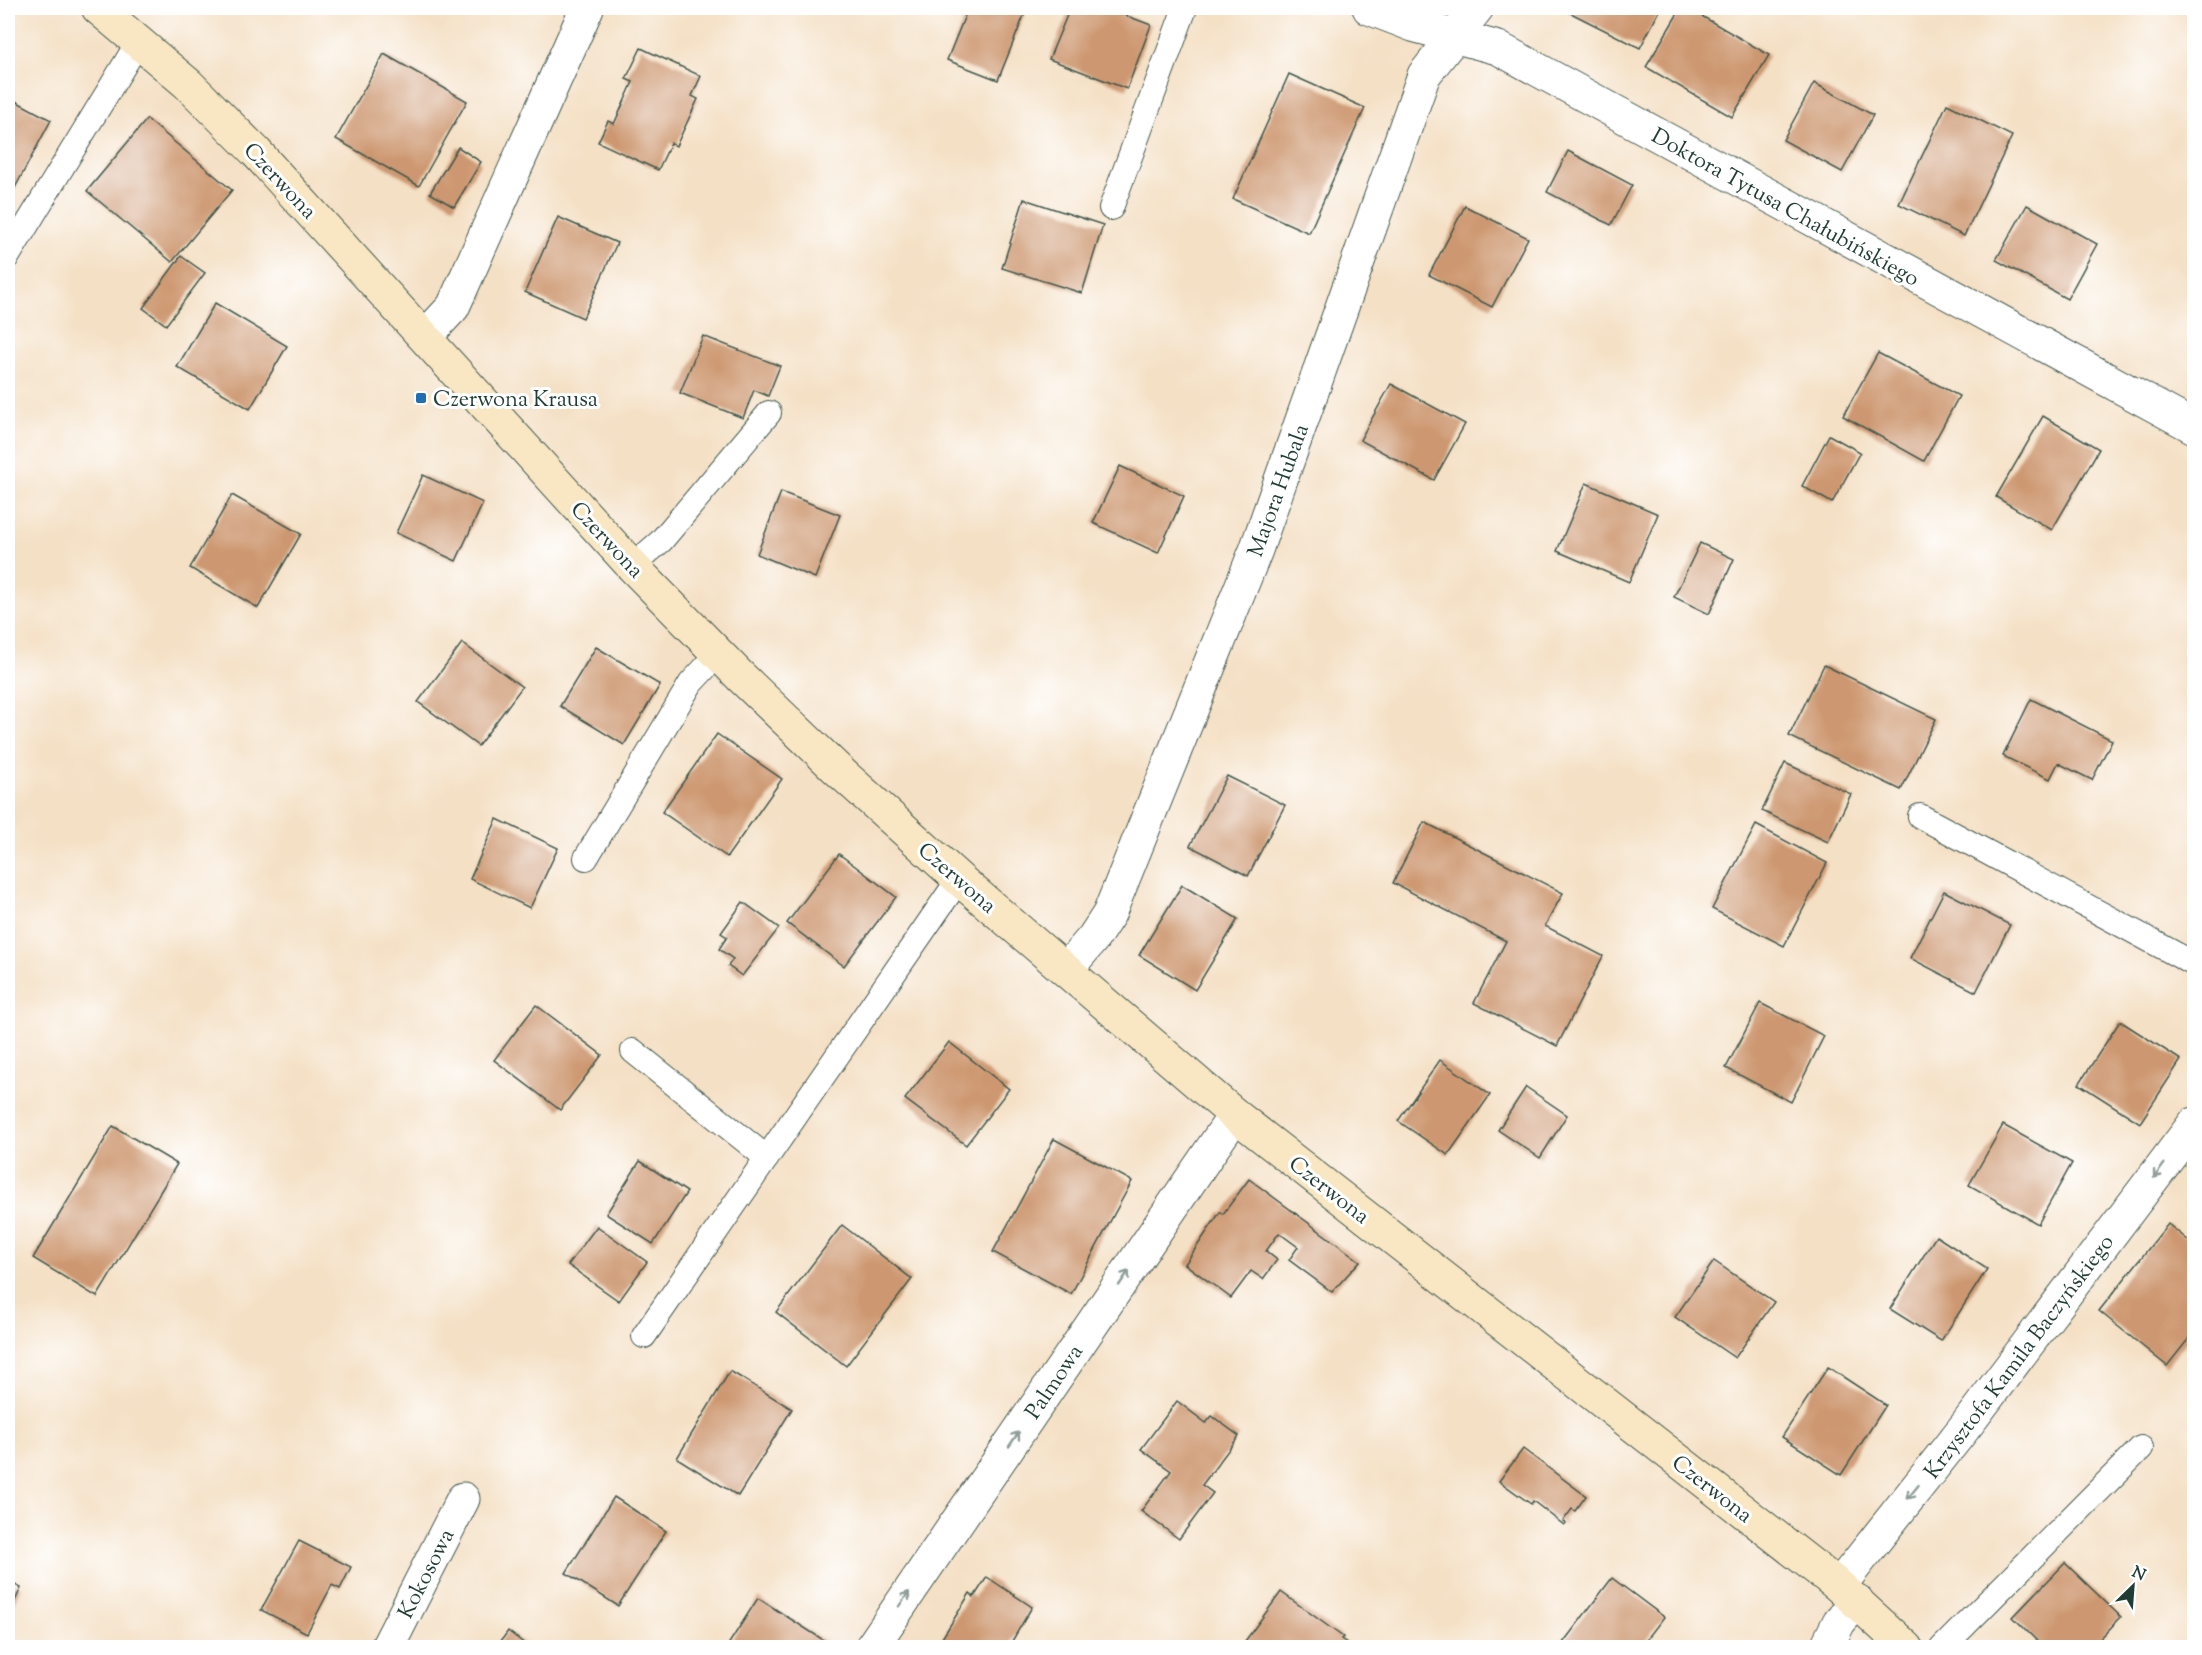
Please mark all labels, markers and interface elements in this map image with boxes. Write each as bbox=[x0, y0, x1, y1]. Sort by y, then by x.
street label: Doktora Tytusa Chałubińskiego bbox=[1645, 121, 1924, 296]
street label: Czerwona bbox=[235, 136, 323, 228]
place label: Czerwona Krausa bbox=[433, 385, 598, 417]
marker: Czerwona Krausa bbox=[414, 391, 428, 405]
street label: Majora Hubala bbox=[1241, 420, 1319, 562]
street label: Czerwona bbox=[562, 495, 650, 587]
street label: Czerwona bbox=[910, 836, 1002, 923]
street label: Czerwona bbox=[1281, 1149, 1376, 1233]
one-way arrow bbox=[2153, 1162, 2166, 1178]
street label: Krzysztofa Kamila Baczyńskiego bbox=[1918, 1229, 2123, 1487]
one-way arrow bbox=[1118, 1270, 1130, 1286]
street label: Palmowa bbox=[1019, 1339, 1092, 1427]
one-way arrow bbox=[1008, 1431, 1020, 1447]
street label: Czerwona bbox=[1664, 1448, 1759, 1532]
one-way arrow bbox=[1907, 1484, 1920, 1500]
street label: Kokosowa bbox=[391, 1524, 464, 1625]
north arrow bbox=[2103, 1556, 2163, 1616]
text: N bbox=[2128, 1562, 2149, 1588]
one-way arrow bbox=[898, 1592, 910, 1608]

